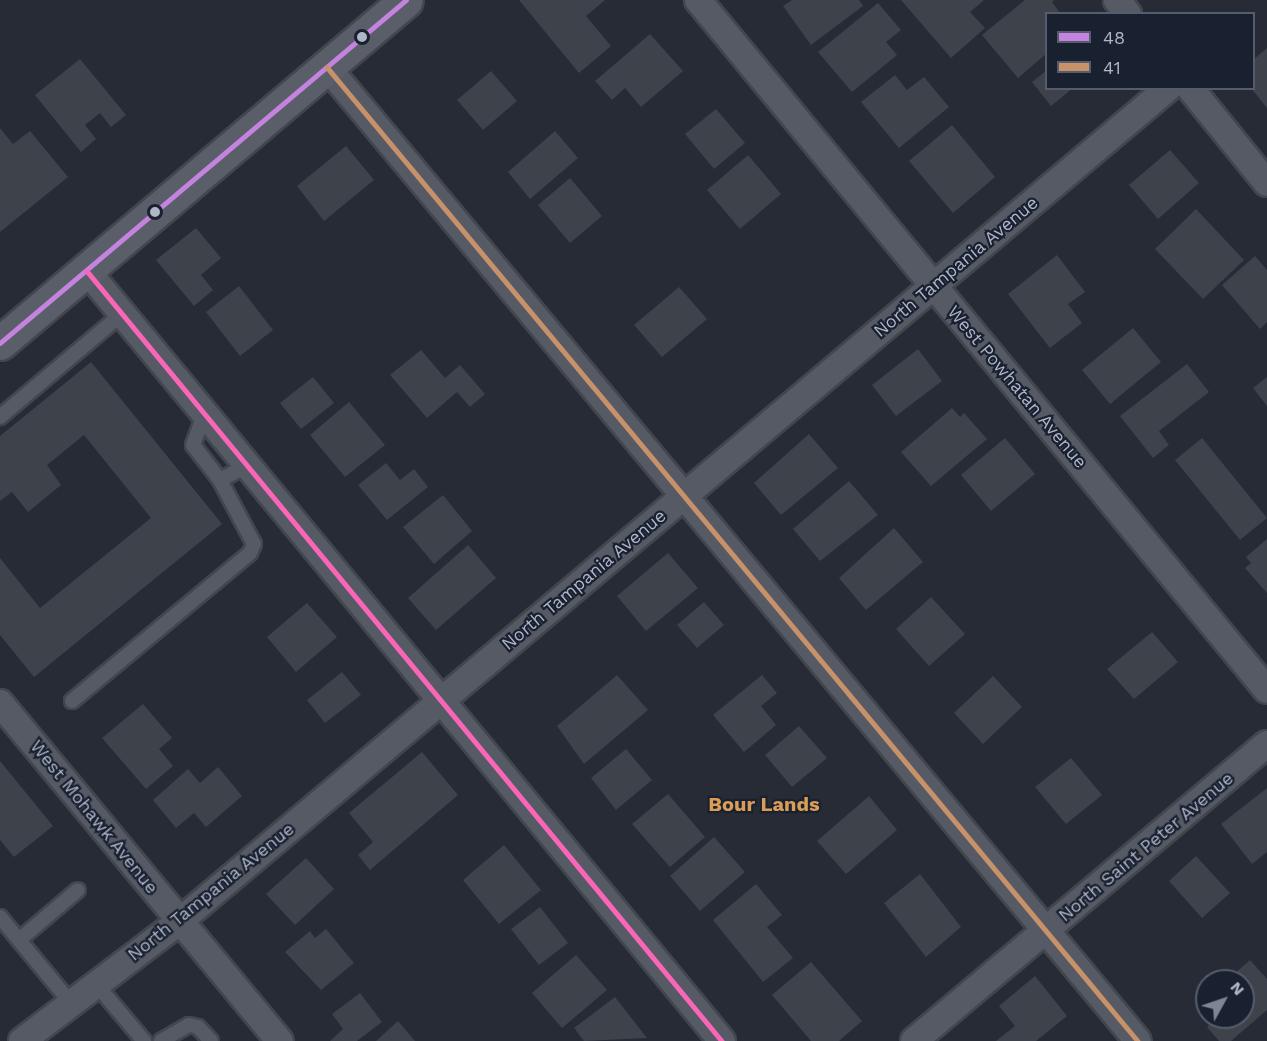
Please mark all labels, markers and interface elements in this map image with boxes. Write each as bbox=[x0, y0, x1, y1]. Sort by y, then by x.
legend bbox=[1045, 12, 1255, 90]
text: 48 bbox=[1103, 27, 1125, 48]
unlabelled marker bbox=[356, 31, 368, 43]
text: 41 bbox=[1103, 57, 1121, 78]
street label: North Tampania Avenue bbox=[869, 191, 1043, 343]
unlabelled marker bbox=[149, 206, 161, 218]
street label: West Powhatan Avenue bbox=[942, 301, 1092, 473]
street label: North Tampania Avenue bbox=[497, 504, 671, 656]
street label: West Mohawk Avenue bbox=[25, 735, 163, 899]
street label: North Saint Peter Avenue bbox=[1054, 767, 1238, 927]
district label: Bour Lands bbox=[708, 792, 820, 816]
street label: North Tampania Avenue bbox=[123, 818, 299, 966]
north arrow bbox=[1195, 969, 1255, 1029]
text: N bbox=[1227, 978, 1249, 999]

